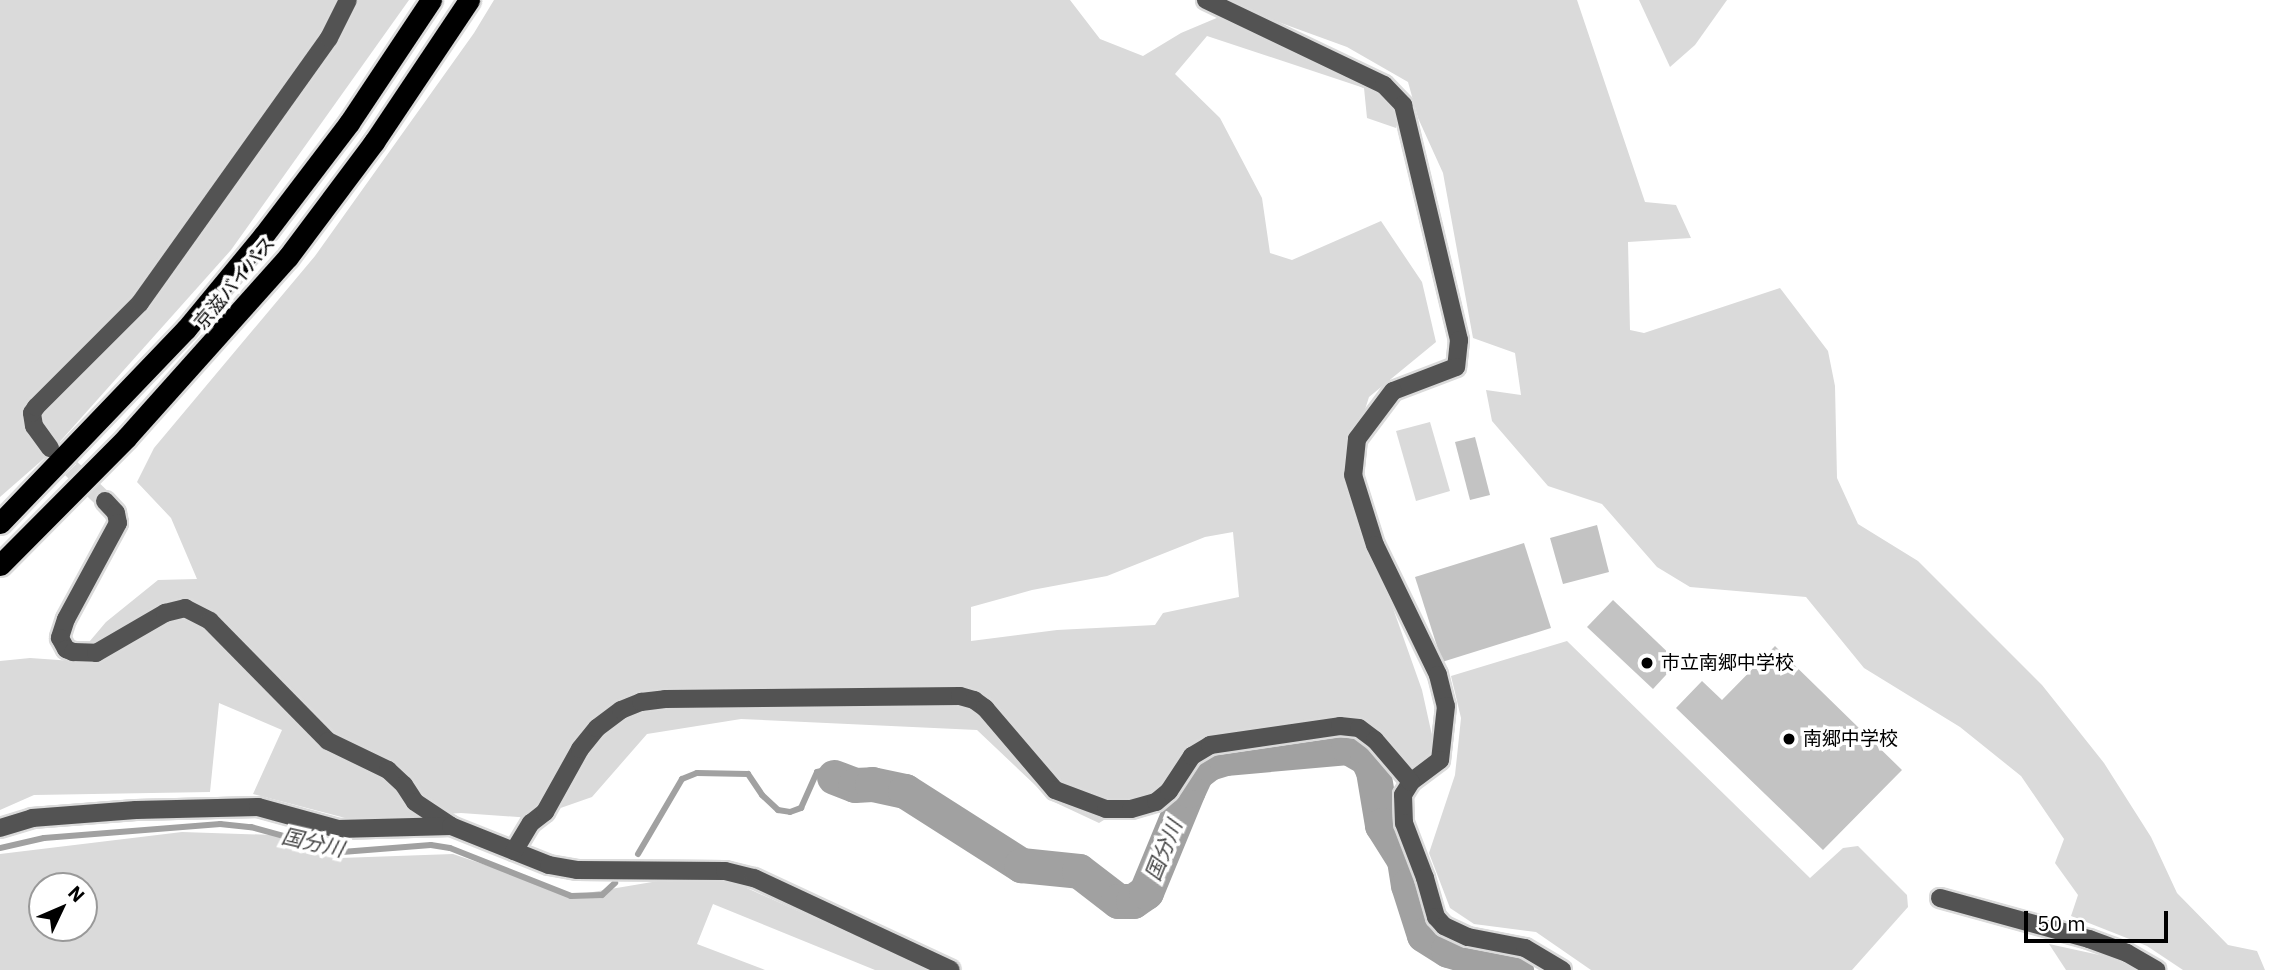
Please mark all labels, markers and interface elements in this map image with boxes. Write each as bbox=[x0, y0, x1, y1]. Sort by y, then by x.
street label: 京滋バイパス bbox=[190, 232, 280, 334]
place label: 市立南郷中学校 bbox=[1661, 652, 1794, 674]
marker: 市立南郷中学校 bbox=[1639, 655, 1655, 671]
place label: 南郷中学校 bbox=[1803, 728, 1898, 750]
marker: 南郷中学校 bbox=[1781, 731, 1797, 747]
water label: 国分川 bbox=[1140, 816, 1186, 884]
water label: 国分川 bbox=[279, 823, 347, 861]
north arrow bbox=[28, 872, 98, 942]
text: N bbox=[63, 881, 90, 907]
scale bar bbox=[2027, 897, 2170, 941]
text: 50 m bbox=[2037, 909, 2086, 937]

